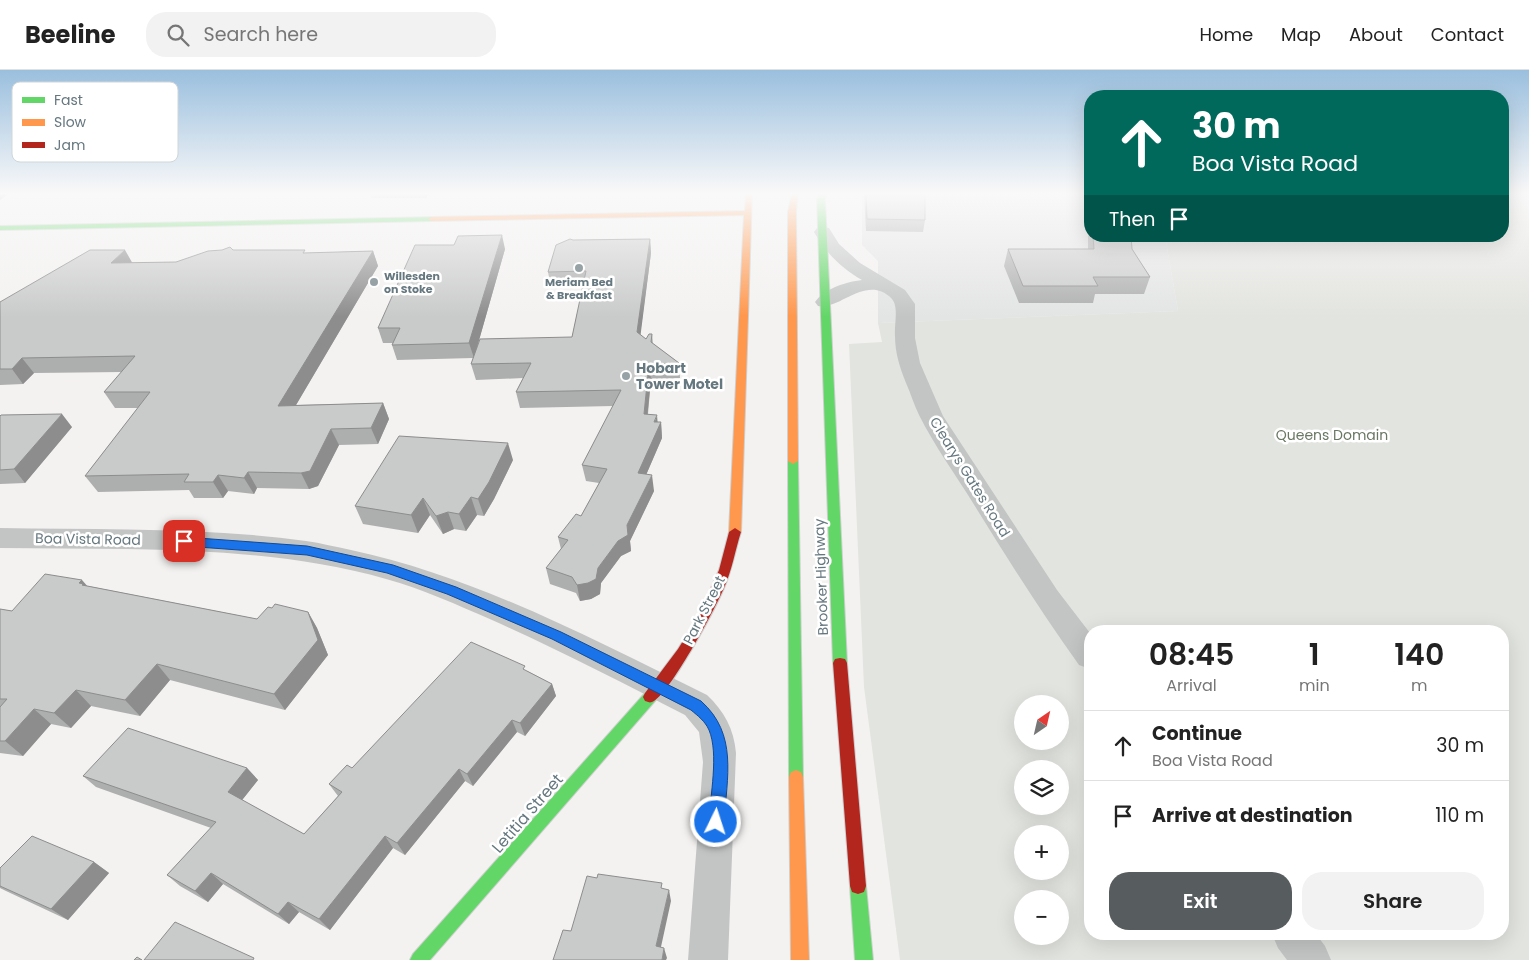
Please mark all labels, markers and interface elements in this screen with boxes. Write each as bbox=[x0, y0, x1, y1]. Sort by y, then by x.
search box bbox=[146, 12, 496, 57]
text: Beeline bbox=[25, 18, 116, 51]
icon: search bbox=[164, 21, 192, 49]
text: Search here bbox=[204, 21, 318, 48]
text: Home bbox=[1199, 22, 1253, 47]
text: Map bbox=[1281, 22, 1321, 47]
text: About bbox=[1349, 22, 1403, 47]
text: Contact bbox=[1431, 22, 1504, 47]
legend bbox=[12, 82, 178, 162]
text: Fast bbox=[54, 90, 83, 110]
text: 30 m bbox=[1192, 101, 1280, 150]
icon: ahead bbox=[1109, 110, 1174, 175]
text: Slow bbox=[54, 112, 87, 132]
text: Jam bbox=[54, 135, 85, 155]
text: Boa Vista Road bbox=[1192, 148, 1358, 179]
icon: arrive bbox=[1165, 205, 1193, 233]
text: Then bbox=[1109, 206, 1155, 233]
marker: Meriam Bed & Breakfast bbox=[573, 262, 585, 274]
place label: Willesden on Stoke bbox=[384, 268, 440, 297]
place label: Meriam Bed & Breakfast bbox=[545, 274, 613, 303]
marker: Willesden on Stoke bbox=[368, 276, 380, 288]
place label: Hobart Tower Motel bbox=[636, 358, 723, 394]
marker: Hobart Tower Motel bbox=[620, 370, 632, 382]
street label: Clearys Gates Road bbox=[925, 413, 1015, 541]
park label: Queens Domain bbox=[1276, 425, 1388, 445]
street label: Brooker Highway bbox=[809, 518, 833, 636]
pin bbox=[163, 520, 205, 562]
icon: arrive bbox=[170, 527, 198, 555]
street label: Boa Vista Road bbox=[35, 528, 141, 550]
street label: Park Street bbox=[678, 572, 730, 648]
text: 08:45 bbox=[1149, 633, 1234, 676]
text: 1 bbox=[1309, 633, 1320, 676]
text: 140 bbox=[1394, 633, 1444, 676]
text: Arrival bbox=[1166, 674, 1217, 697]
text: min bbox=[1299, 674, 1330, 697]
text: m bbox=[1411, 674, 1428, 697]
north arrow bbox=[1014, 695, 1069, 750]
map controls bbox=[1014, 695, 1069, 945]
text: Continue bbox=[1152, 720, 1242, 747]
icon: ahead bbox=[1109, 732, 1137, 760]
text: 30 m bbox=[1436, 732, 1484, 759]
text: Boa Vista Road bbox=[1152, 749, 1273, 772]
button: layers bbox=[1014, 760, 1069, 815]
street label: Letitia Street bbox=[486, 769, 568, 858]
position arrow bbox=[689, 795, 741, 847]
icon: arrive bbox=[1109, 802, 1137, 830]
text: Arrive at destination bbox=[1152, 802, 1353, 829]
text: 110 m bbox=[1435, 802, 1484, 829]
button: + bbox=[1014, 825, 1069, 880]
button: Exit bbox=[1109, 872, 1292, 930]
button: Share bbox=[1302, 872, 1484, 930]
button: − bbox=[1014, 890, 1069, 945]

